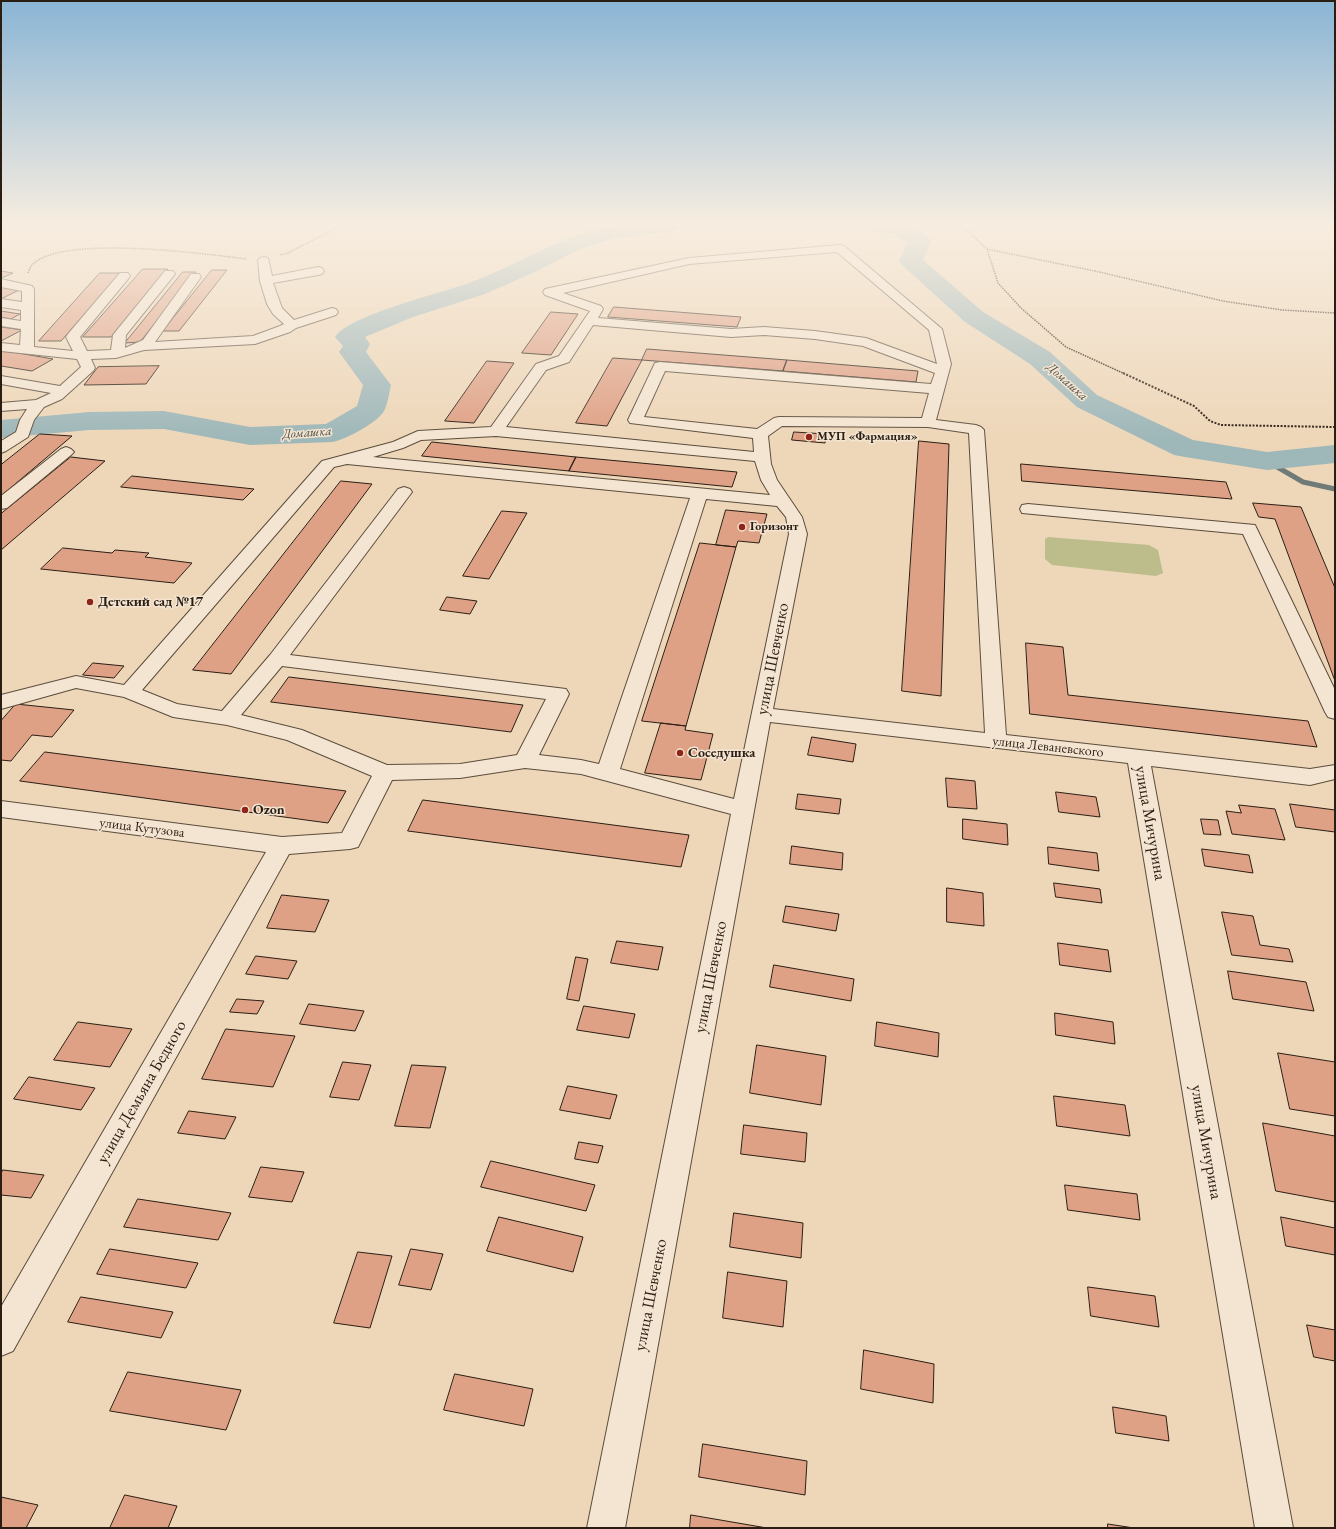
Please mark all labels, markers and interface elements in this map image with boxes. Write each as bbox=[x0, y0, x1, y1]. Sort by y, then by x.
water label: Домашка bbox=[1043, 360, 1091, 404]
water label: Домашка bbox=[282, 423, 332, 443]
place label: МУП «Фармация» bbox=[817, 430, 918, 444]
marker: МУП «Фармация» bbox=[804, 432, 814, 442]
place label: Горизонт bbox=[750, 520, 798, 534]
marker: Горизонт bbox=[737, 522, 747, 532]
place label: Детский сад №17 bbox=[98, 594, 203, 610]
marker: Детский сад №17 bbox=[85, 597, 95, 607]
street label: улица Шевченко bbox=[752, 601, 794, 717]
street label: улица Леваневского bbox=[992, 733, 1104, 761]
place label: Соседушка bbox=[688, 745, 755, 761]
marker: Соседушка bbox=[675, 748, 685, 758]
street label: улица Мичурина bbox=[1130, 764, 1170, 882]
place label: Ozon bbox=[253, 802, 285, 818]
marker: Ozon bbox=[240, 805, 250, 815]
street label: улица Кутузова bbox=[98, 814, 186, 842]
street label: улица Шевченко bbox=[690, 919, 732, 1035]
street label: улица Демьяна Бедного bbox=[93, 1017, 191, 1167]
street label: улица Мичурина bbox=[1186, 1083, 1226, 1201]
street label: улица Шевченко bbox=[630, 1237, 672, 1353]

